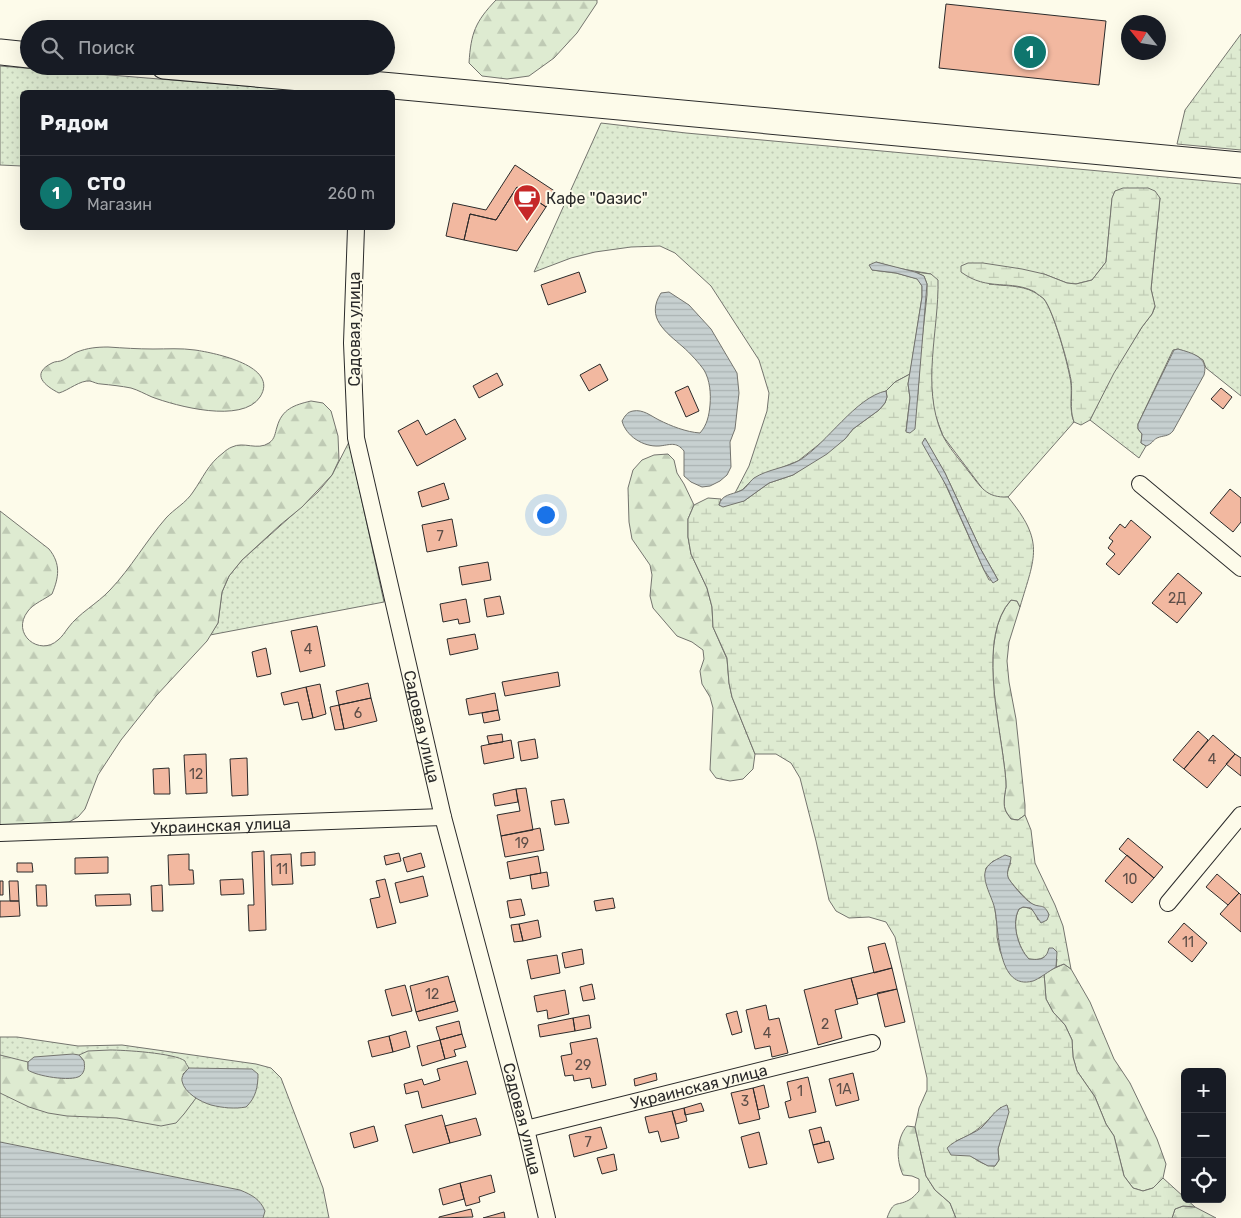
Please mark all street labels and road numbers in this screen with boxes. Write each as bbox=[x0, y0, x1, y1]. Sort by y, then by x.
street label: Садовая улица bbox=[345, 272, 364, 386]
street label: Садовая улица bbox=[400, 668, 444, 784]
street label: Украинская улица bbox=[150, 813, 291, 837]
street label: Украинская улица bbox=[628, 1060, 769, 1112]
street label: Садовая улица bbox=[499, 1061, 546, 1176]

